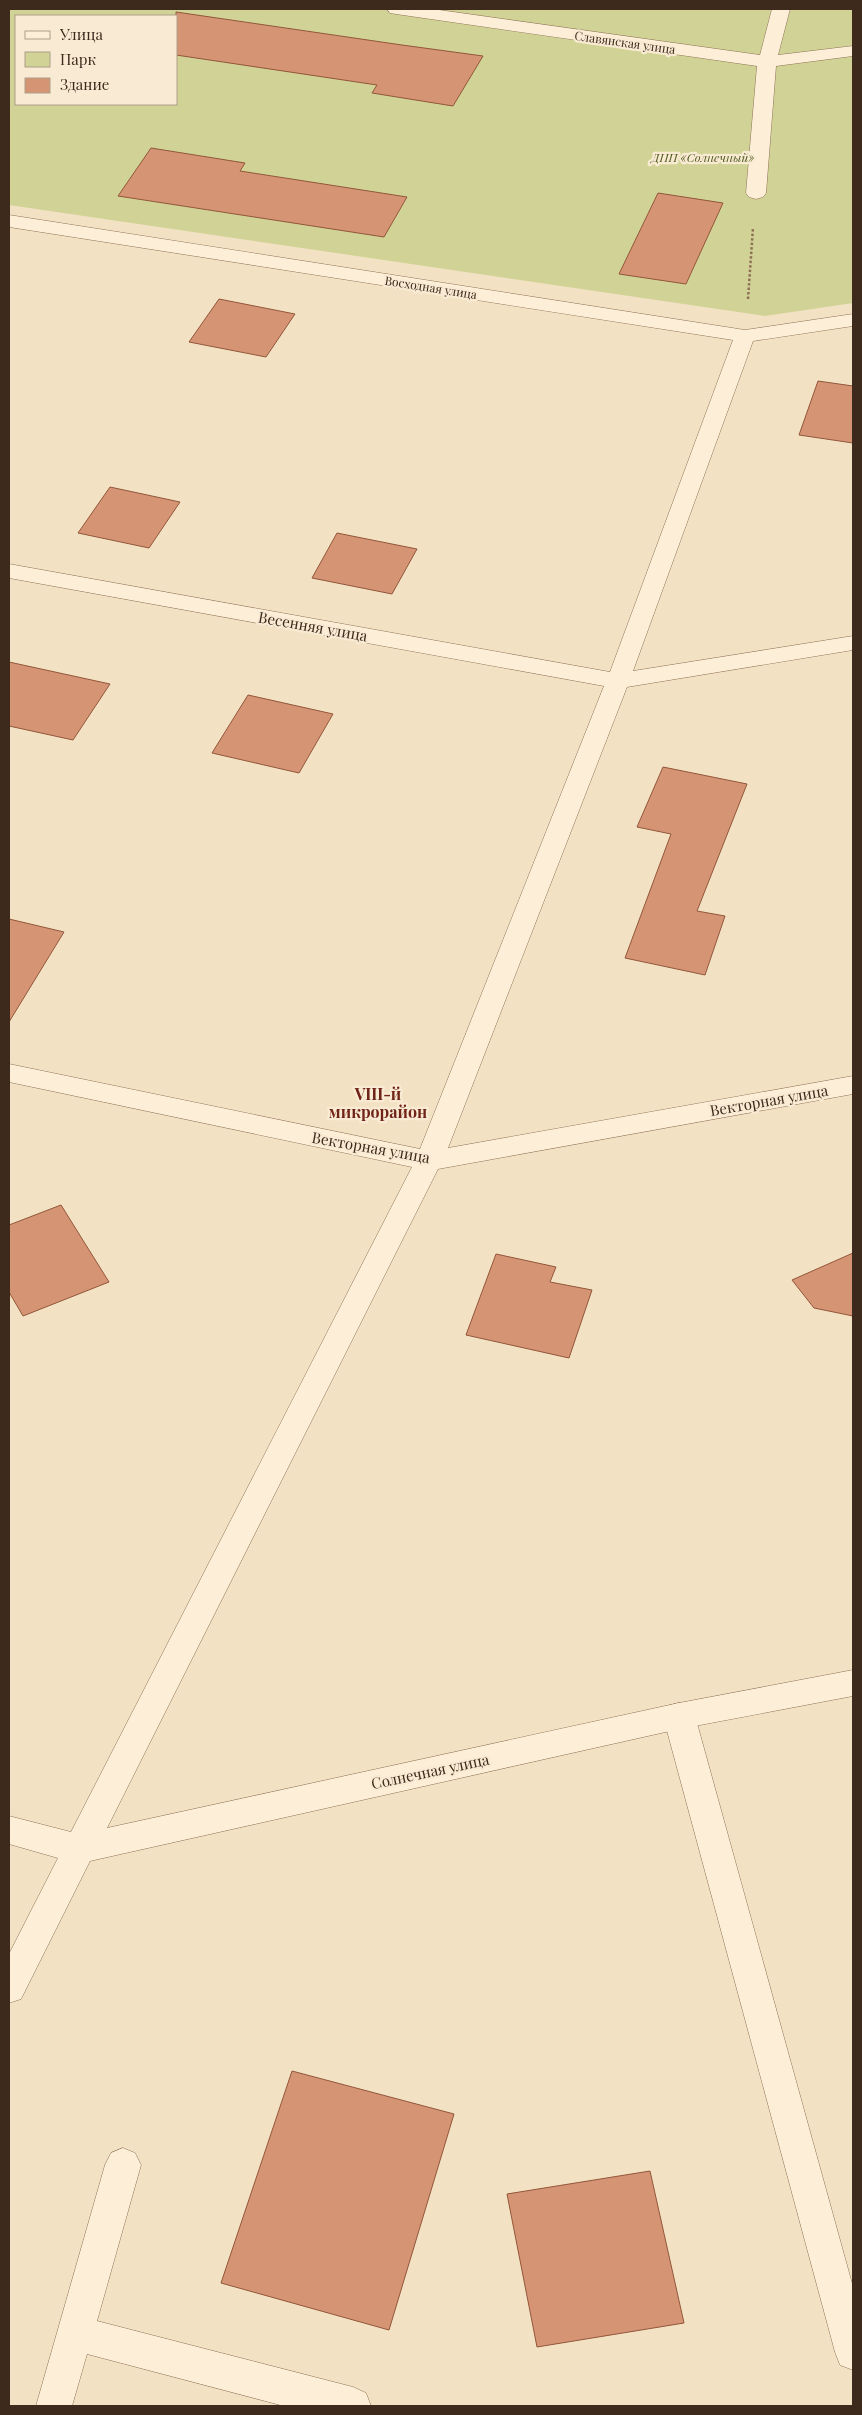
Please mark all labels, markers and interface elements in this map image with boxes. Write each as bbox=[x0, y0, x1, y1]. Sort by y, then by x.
legend bbox=[15, 15, 178, 105]
text: Улица bbox=[59, 24, 103, 44]
street label: Славянская улица bbox=[573, 27, 677, 57]
text: Парк bbox=[60, 49, 96, 69]
text: Здание bbox=[60, 74, 109, 94]
park label: ДНП «Солнечный» bbox=[650, 149, 754, 165]
street label: Восходная улица bbox=[384, 272, 478, 302]
street label: Весенняя улица bbox=[257, 607, 370, 646]
street label: Векторная улица bbox=[708, 1080, 830, 1120]
district label: VIII-й микрорайон bbox=[329, 1083, 427, 1122]
street label: Векторная улица bbox=[310, 1127, 432, 1167]
street label: Солнечная улица bbox=[369, 1749, 491, 1793]

